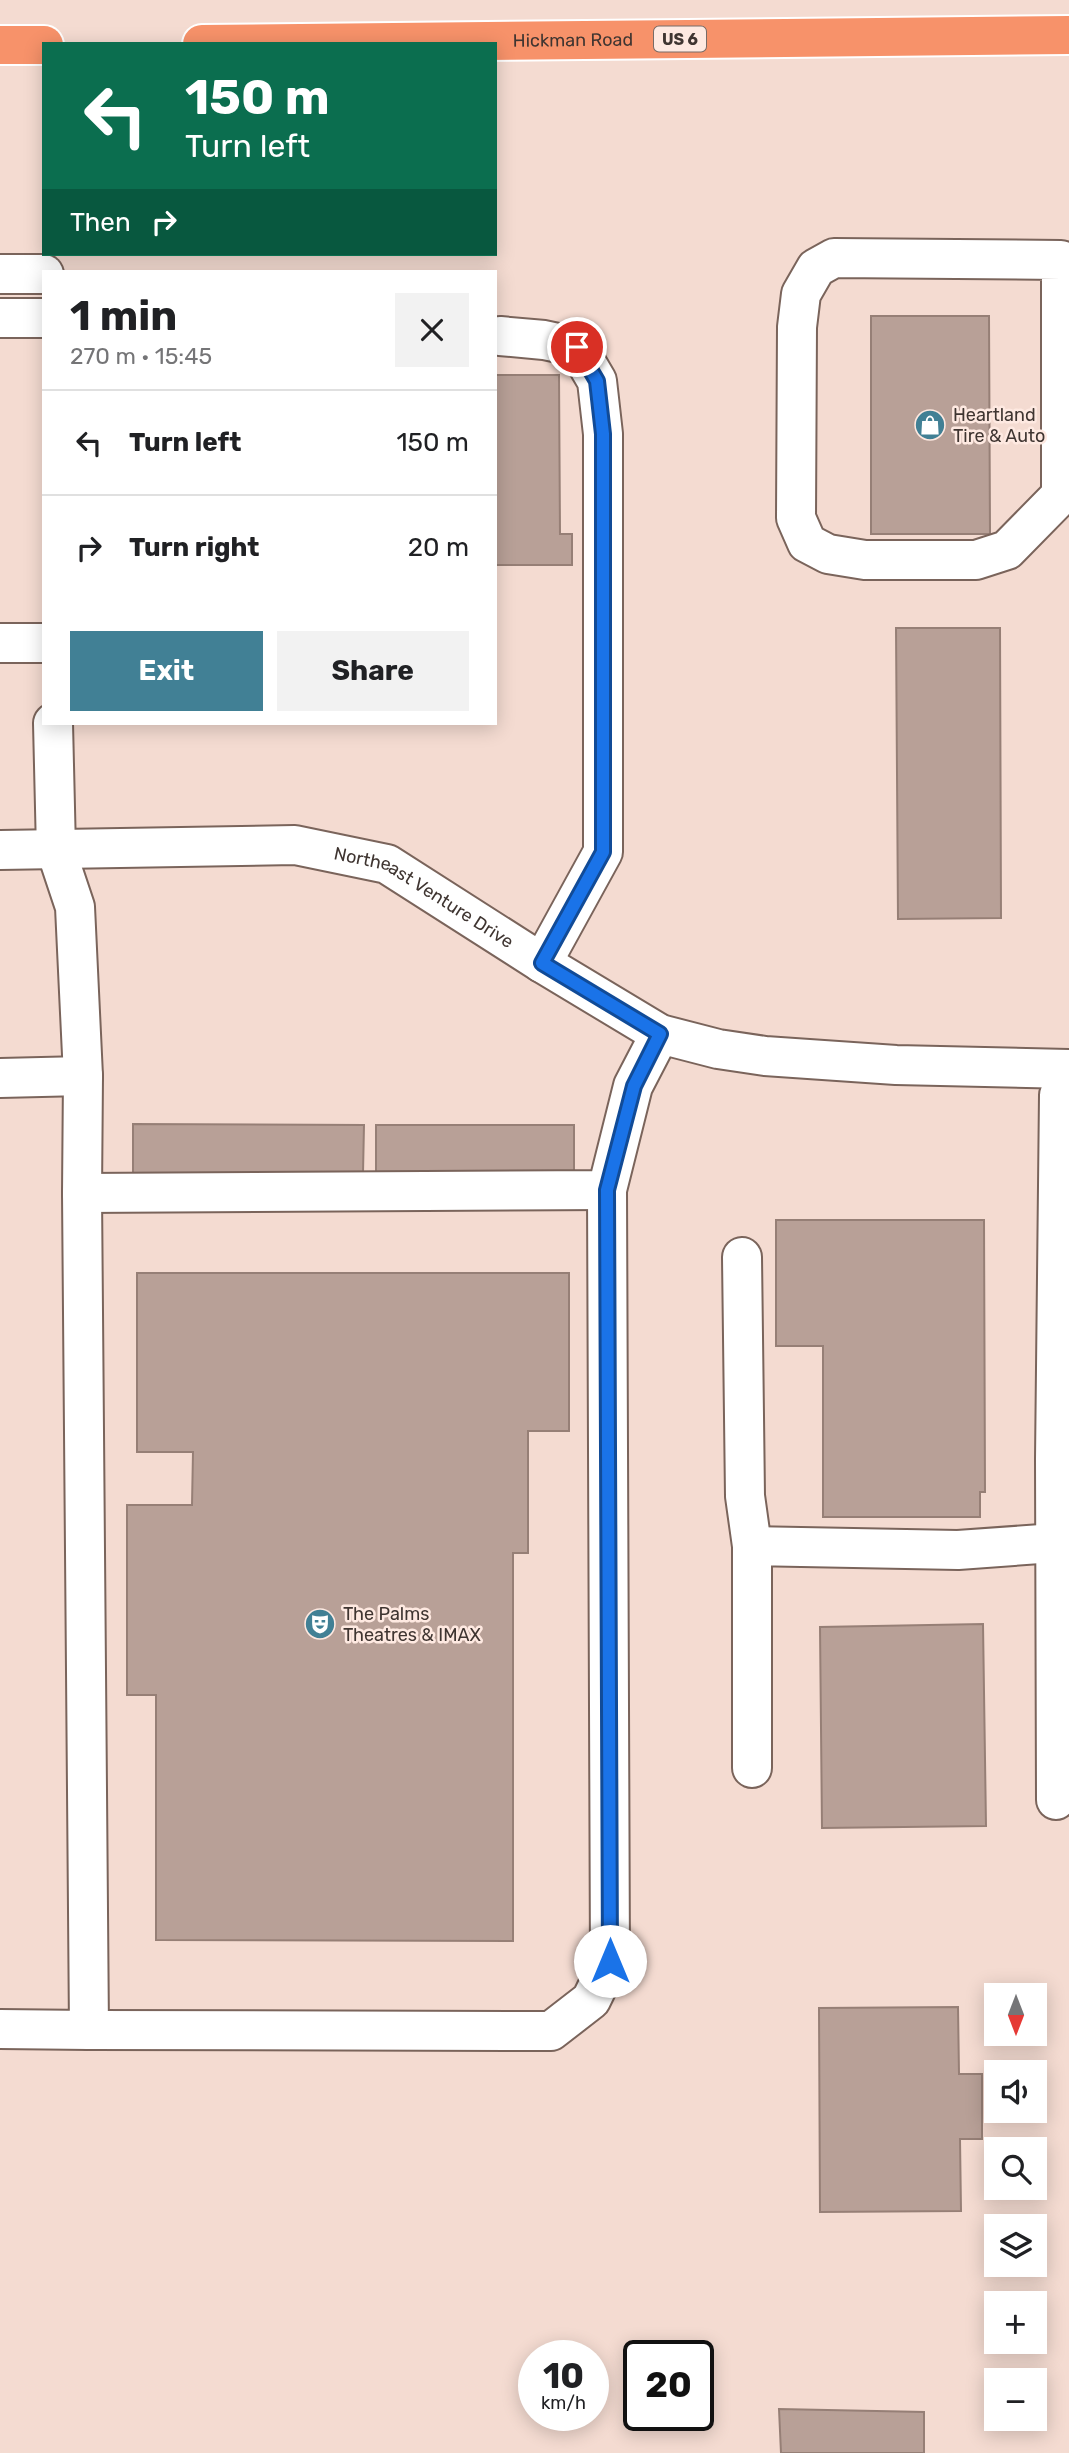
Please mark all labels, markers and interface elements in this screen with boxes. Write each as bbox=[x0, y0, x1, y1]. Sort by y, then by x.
road number: US 6 bbox=[654, 26, 706, 52]
street label: Hickman Road bbox=[513, 29, 633, 52]
text: 150 m bbox=[185, 68, 330, 126]
icon: left bbox=[70, 70, 161, 161]
text: Turn left bbox=[185, 127, 310, 165]
icon: right bbox=[145, 203, 183, 241]
text: Then bbox=[70, 207, 131, 238]
text: 1 min bbox=[70, 291, 177, 341]
button: close bbox=[395, 293, 469, 367]
pin bbox=[547, 317, 607, 377]
icon: arrive bbox=[558, 328, 596, 366]
text: 270 m · 15:45 bbox=[70, 342, 212, 370]
place label: Heartland Tire & Auto bbox=[953, 404, 1045, 447]
shop icon: Heartland Tire & Auto bbox=[913, 408, 947, 442]
icon: left bbox=[70, 424, 108, 462]
text: Turn left bbox=[129, 427, 241, 458]
text: 150 m bbox=[396, 427, 469, 458]
icon: right bbox=[70, 529, 108, 567]
text: Turn right bbox=[129, 532, 259, 563]
text: 20 m bbox=[408, 532, 469, 563]
button: Exit bbox=[70, 631, 263, 711]
button: Share bbox=[277, 631, 469, 711]
street label: Northeast Venture Drive bbox=[332, 842, 518, 953]
place label: The Palms Theatres & IMAX bbox=[343, 1603, 481, 1646]
theatre icon: The Palms Theatres & IMAX bbox=[303, 1607, 337, 1641]
position arrow bbox=[573, 1924, 647, 1998]
north arrow bbox=[984, 1983, 1046, 2046]
map controls bbox=[984, 1983, 1047, 2431]
button: sound bbox=[984, 2060, 1047, 2123]
button: search bbox=[984, 2137, 1047, 2200]
button: layers bbox=[984, 2214, 1047, 2277]
button: + bbox=[984, 2291, 1047, 2354]
speed limit sign: 20 bbox=[623, 2340, 714, 2431]
text: 10 bbox=[543, 2355, 584, 2397]
button: − bbox=[984, 2368, 1047, 2431]
text: km/h bbox=[541, 2392, 586, 2414]

